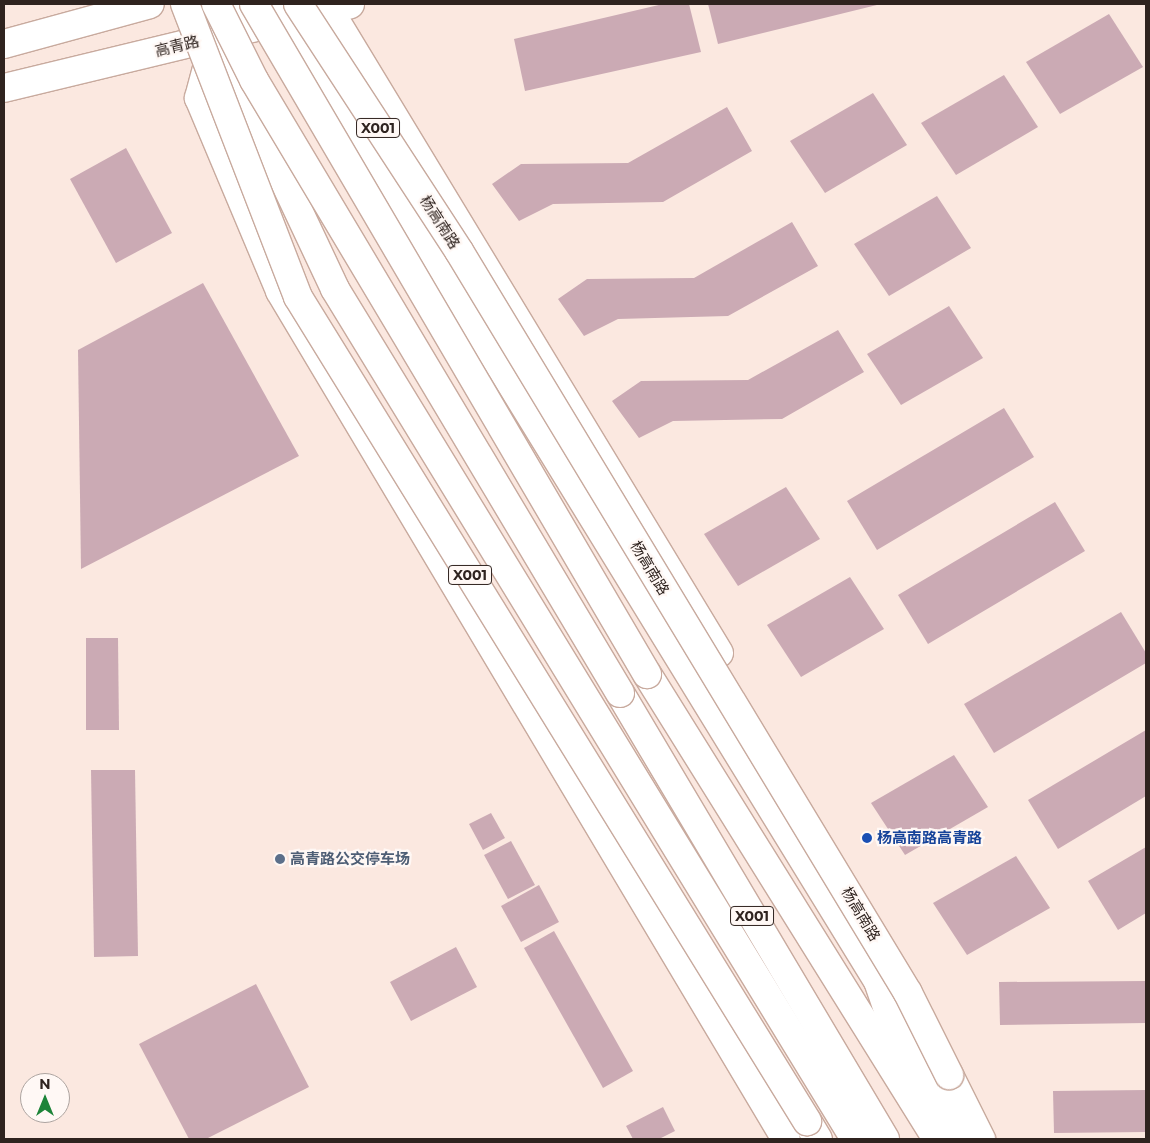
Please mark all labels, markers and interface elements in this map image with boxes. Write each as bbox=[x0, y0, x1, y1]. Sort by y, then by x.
street label: 高青路 bbox=[153, 32, 201, 60]
road number: X001 bbox=[356, 116, 400, 140]
street label: 杨高南路 bbox=[416, 192, 464, 252]
street label: 杨高南路 bbox=[627, 538, 673, 598]
road number: X001 bbox=[448, 564, 492, 586]
place label: 杨高南路高青路 bbox=[877, 829, 982, 847]
marker: 杨高南路高青路 bbox=[861, 832, 873, 844]
place label: 高青路公交停车场 bbox=[290, 850, 410, 868]
marker: 高青路公交停车场 bbox=[274, 853, 286, 865]
street label: 杨高南路 bbox=[838, 884, 884, 944]
road number: X001 bbox=[730, 904, 774, 928]
north arrow bbox=[20, 1073, 70, 1123]
text: N bbox=[39, 1075, 51, 1093]

